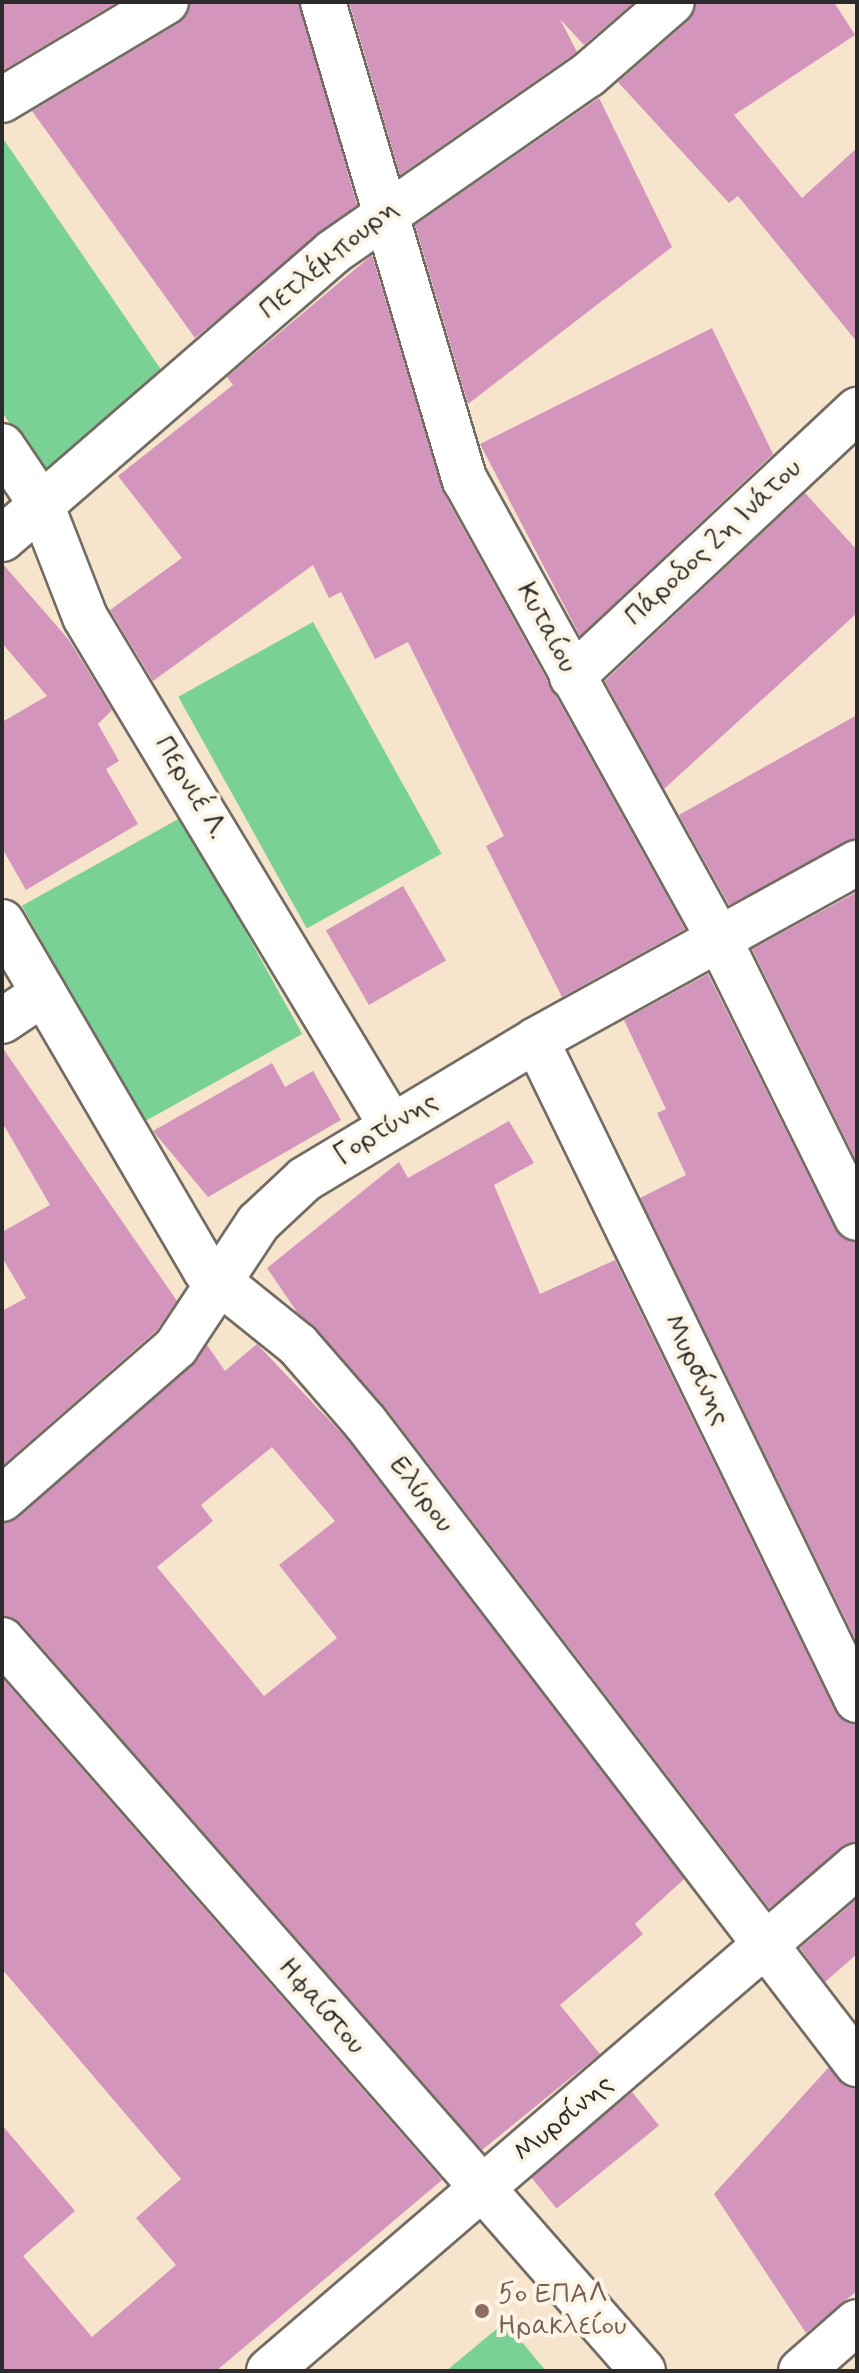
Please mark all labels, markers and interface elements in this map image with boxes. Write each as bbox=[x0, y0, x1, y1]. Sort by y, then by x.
street label: Πετλέμπουρη bbox=[253, 192, 405, 328]
street label: Πάροδος 2η Ινάτου bbox=[618, 452, 810, 634]
street label: Κυταίου bbox=[508, 577, 584, 679]
street label: Περνιέ Λ. bbox=[146, 730, 234, 846]
street label: Γορτύνης bbox=[328, 1085, 444, 1173]
street label: Μυρσίνης bbox=[655, 1309, 737, 1431]
street label: Ελύρου bbox=[381, 1450, 461, 1540]
street label: Ηφαίστου bbox=[270, 1952, 372, 2062]
street label: Μυρσίνης bbox=[508, 2068, 620, 2170]
place label: 5ο ΕΠΑΛ Ηρακλείου bbox=[498, 2278, 627, 2344]
marker: 5ο ΕΠΑΛ Ηρακλείου bbox=[473, 2302, 491, 2320]

